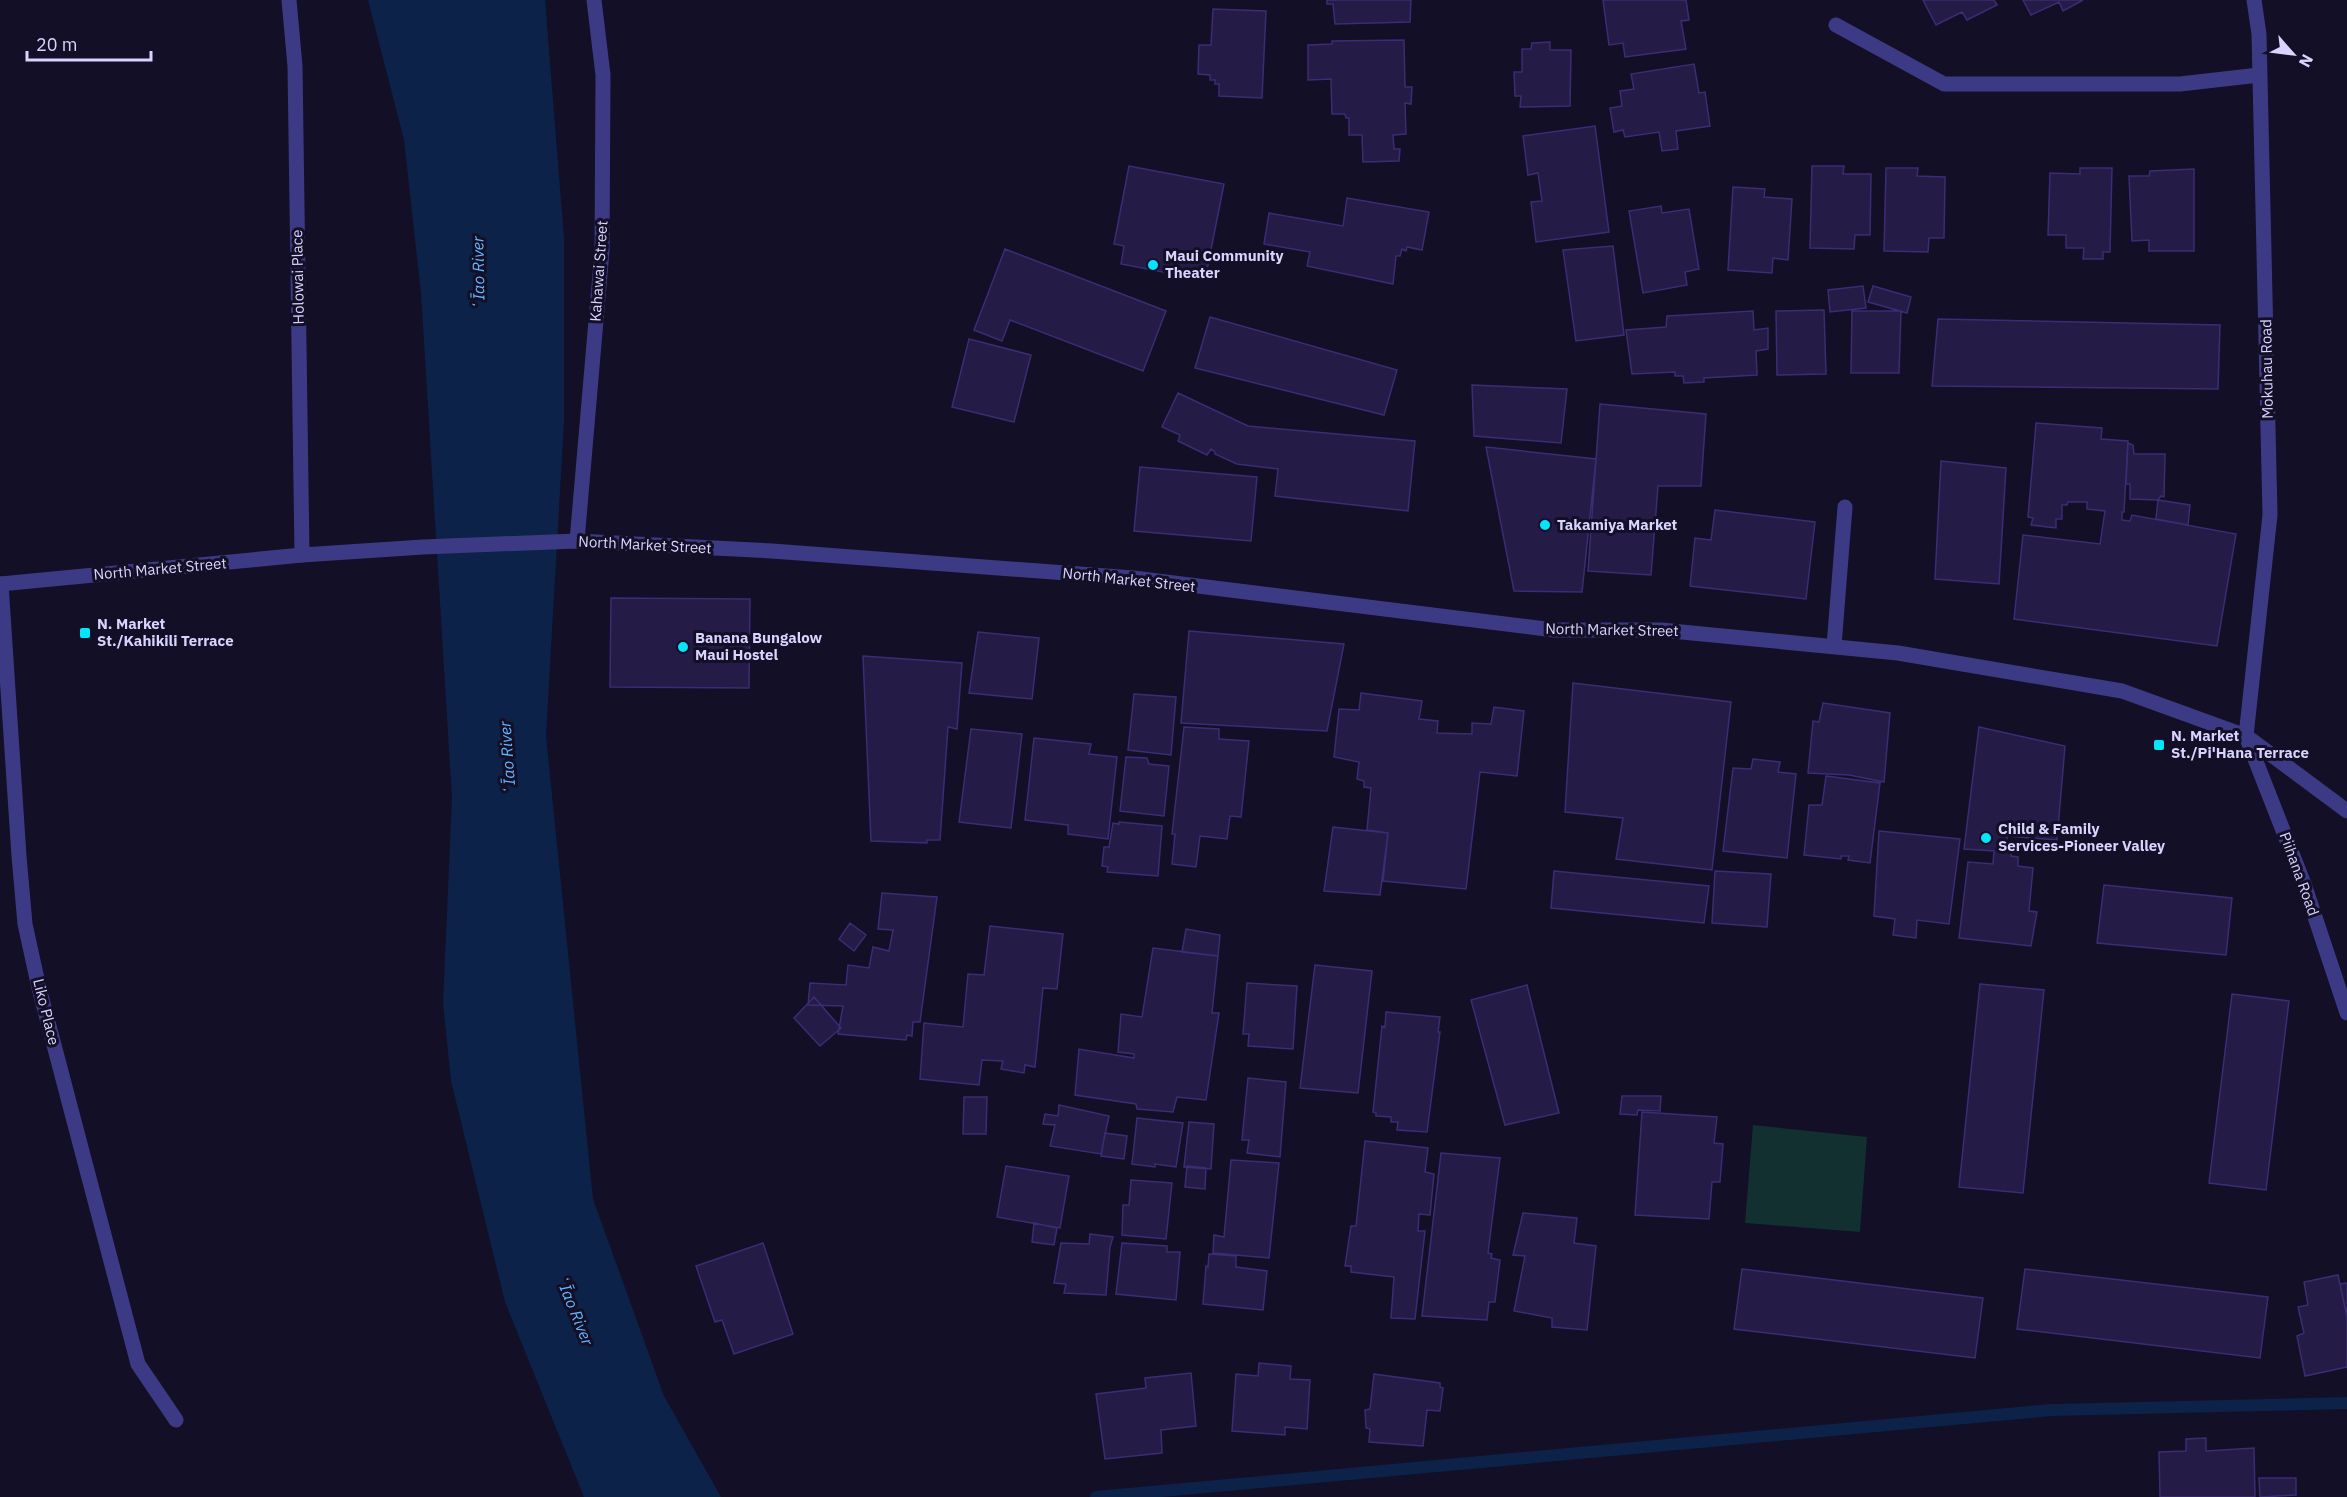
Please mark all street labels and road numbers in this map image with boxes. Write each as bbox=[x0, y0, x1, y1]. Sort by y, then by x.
street label: Kahawai Street bbox=[585, 220, 612, 322]
street label: Holowai Place bbox=[287, 229, 308, 325]
street label: Mokuhau Road bbox=[2256, 319, 2277, 419]
street label: North Market Street bbox=[578, 532, 712, 557]
street label: North Market Street bbox=[93, 553, 227, 584]
street label: North Market Street bbox=[1062, 563, 1196, 596]
street label: North Market Street bbox=[1545, 619, 1679, 640]
street label: Piihana Road bbox=[2276, 829, 2323, 918]
street label: Liko Place bbox=[29, 977, 64, 1047]

